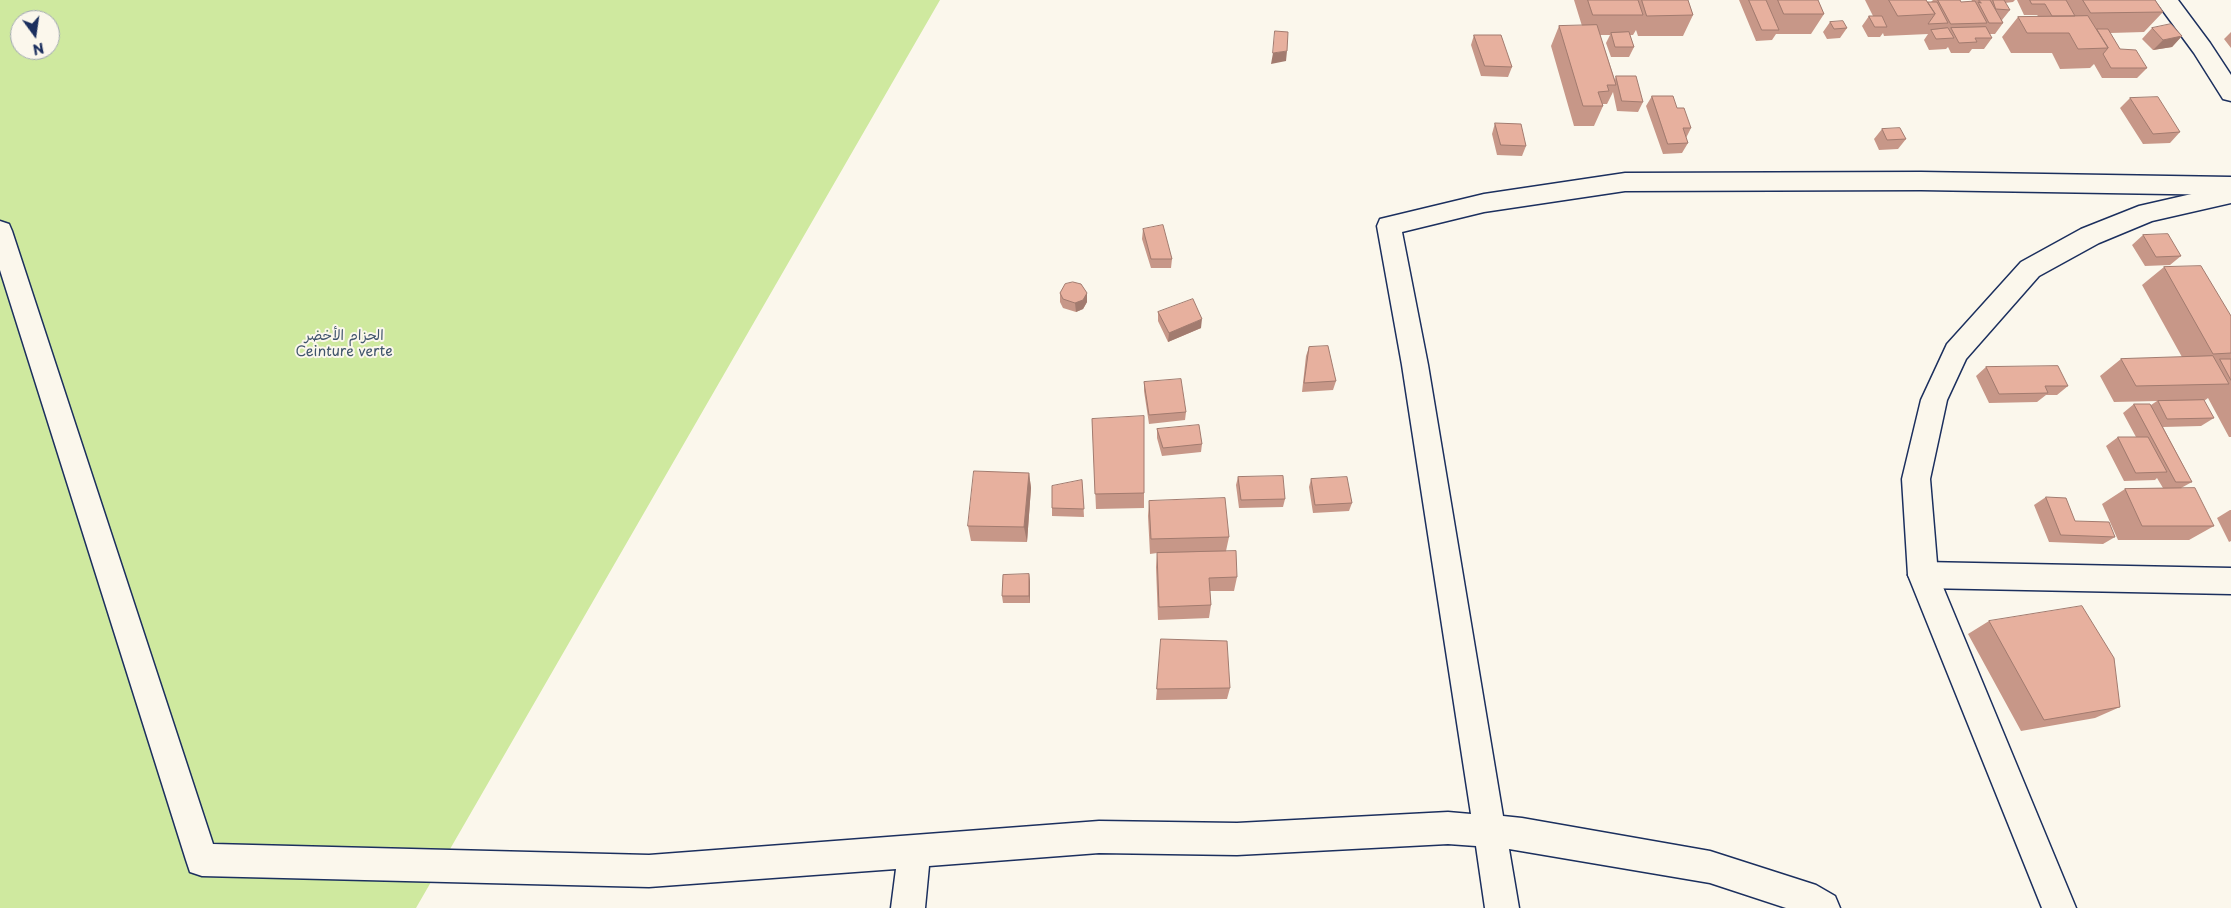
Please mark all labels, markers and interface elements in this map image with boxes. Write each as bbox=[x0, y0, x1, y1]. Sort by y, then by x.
north arrow bbox=[10, 10, 60, 60]
text: N bbox=[31, 38, 46, 61]
park label: الحزام الأخضر Ceinture verte bbox=[295, 328, 393, 361]

